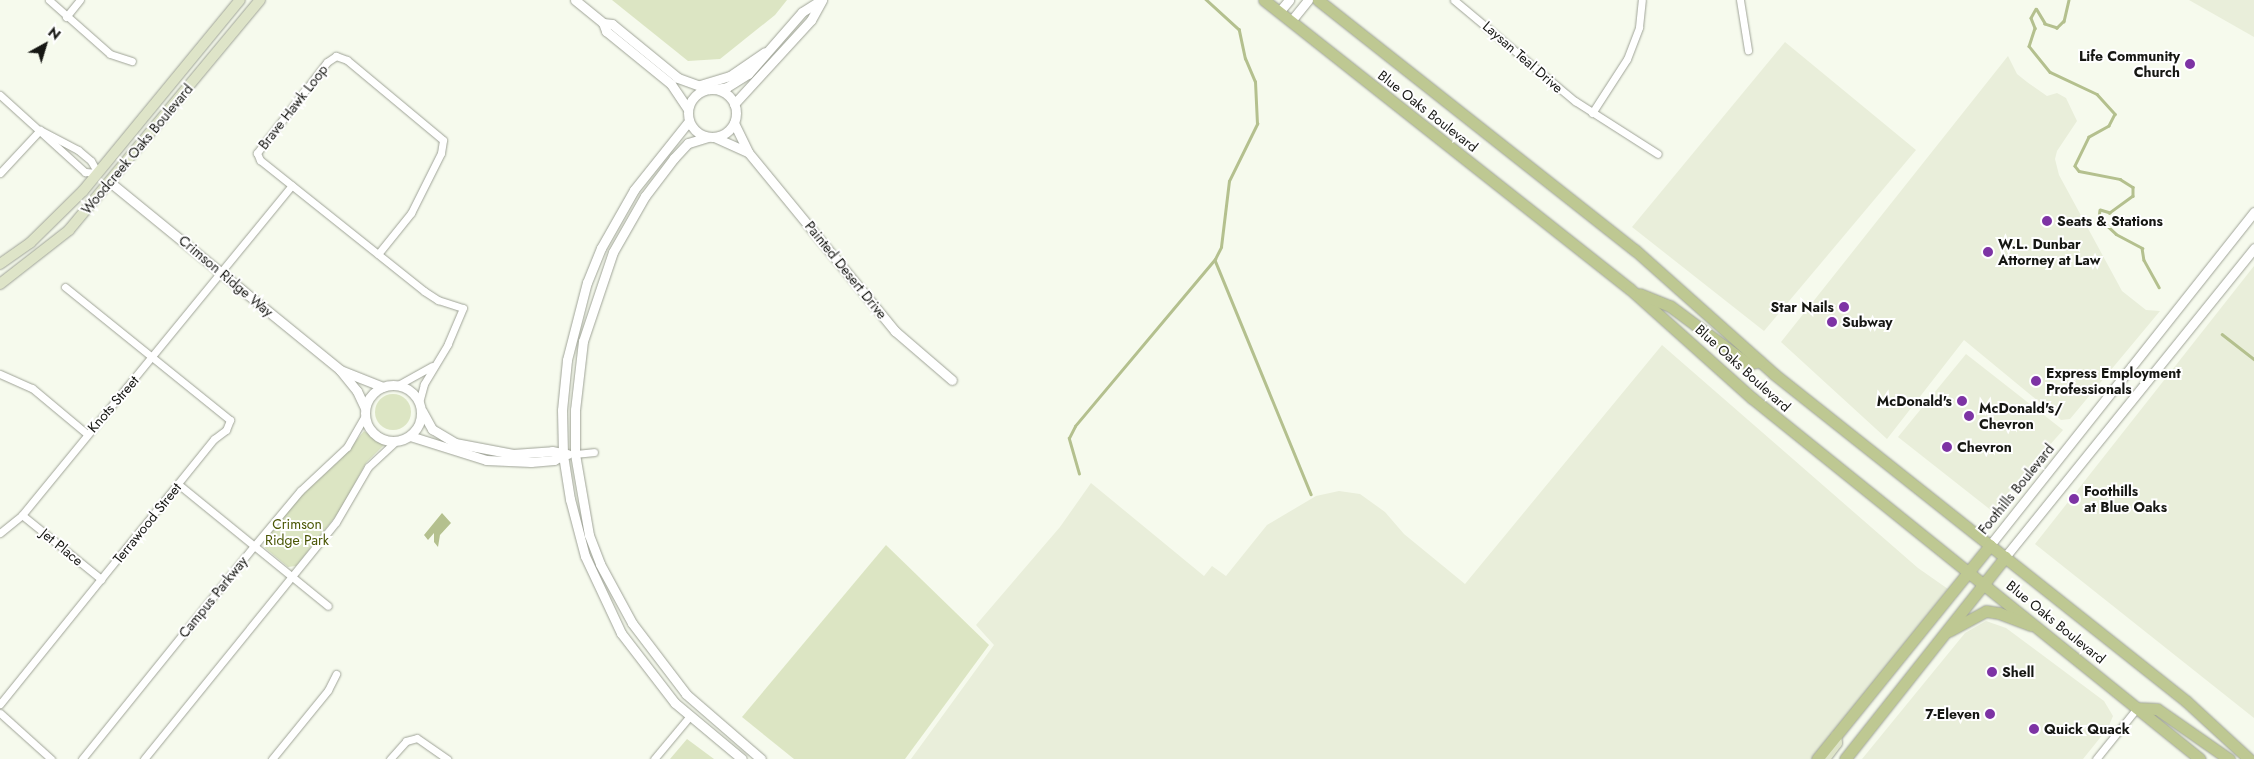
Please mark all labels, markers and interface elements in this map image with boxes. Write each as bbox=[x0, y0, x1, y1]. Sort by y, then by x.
street label: Laysan Teal Drive bbox=[1480, 18, 1566, 96]
north arrow bbox=[20, 20, 70, 70]
text: N bbox=[44, 22, 65, 45]
place label: Life Community Church bbox=[2079, 48, 2180, 80]
marker: Life Community Church bbox=[2184, 58, 2196, 70]
street label: Brave Hawk Loop bbox=[255, 61, 331, 153]
street label: Blue Oaks Boulevard bbox=[1375, 67, 1481, 155]
street label: Woodcreek Oaks Boulevard bbox=[78, 81, 196, 217]
place label: Seats & Stations bbox=[2057, 213, 2163, 229]
marker: Seats & Stations bbox=[2041, 215, 2053, 227]
street label: Painted Desert Drive bbox=[801, 218, 891, 322]
street label: Crimson Ridge Way bbox=[175, 232, 277, 320]
place label: W.L. Dunbar Attorney at Law bbox=[1998, 236, 2100, 268]
marker: W.L. Dunbar Attorney at Law bbox=[1982, 246, 1994, 258]
place label: Star Nails bbox=[1771, 299, 1834, 315]
marker: Star Nails bbox=[1838, 301, 1850, 313]
place label: Subway bbox=[1842, 314, 1893, 330]
marker: Subway bbox=[1826, 316, 1838, 328]
street label: Blue Oaks Boulevard bbox=[1692, 321, 1794, 415]
place label: Express Employment Professionals bbox=[2046, 365, 2181, 398]
street label: Knots Street bbox=[84, 372, 142, 436]
marker: Express Employment Professionals bbox=[2030, 375, 2042, 387]
place label: McDonald's bbox=[1877, 393, 1952, 409]
marker: McDonald's bbox=[1956, 395, 1968, 407]
place label: McDonald's/ Chevron bbox=[1979, 400, 2063, 432]
marker: McDonald's/ Chevron bbox=[1963, 410, 1975, 422]
place label: Chevron bbox=[1957, 439, 2012, 455]
marker: Chevron bbox=[1941, 441, 1953, 453]
street label: Foothills Boulevard bbox=[1974, 441, 2058, 537]
street label: Terrawood Street bbox=[109, 479, 185, 567]
place label: Foothills at Blue Oaks bbox=[2084, 483, 2167, 516]
marker: Foothills at Blue Oaks bbox=[2068, 493, 2080, 505]
park label: Crimson Ridge Park bbox=[265, 516, 329, 548]
street label: Jet Place bbox=[37, 525, 87, 569]
street label: Campus Parkway bbox=[175, 553, 251, 641]
street label: Blue Oaks Boulevard bbox=[2003, 577, 2109, 667]
place label: Shell bbox=[2002, 664, 2034, 680]
marker: Shell bbox=[1986, 666, 1998, 678]
place label: 7-Eleven bbox=[1925, 706, 1980, 722]
marker: 7-Eleven bbox=[1984, 708, 1996, 720]
place label: Quick Quack bbox=[2044, 721, 2130, 737]
marker: Quick Quack bbox=[2028, 723, 2040, 735]

